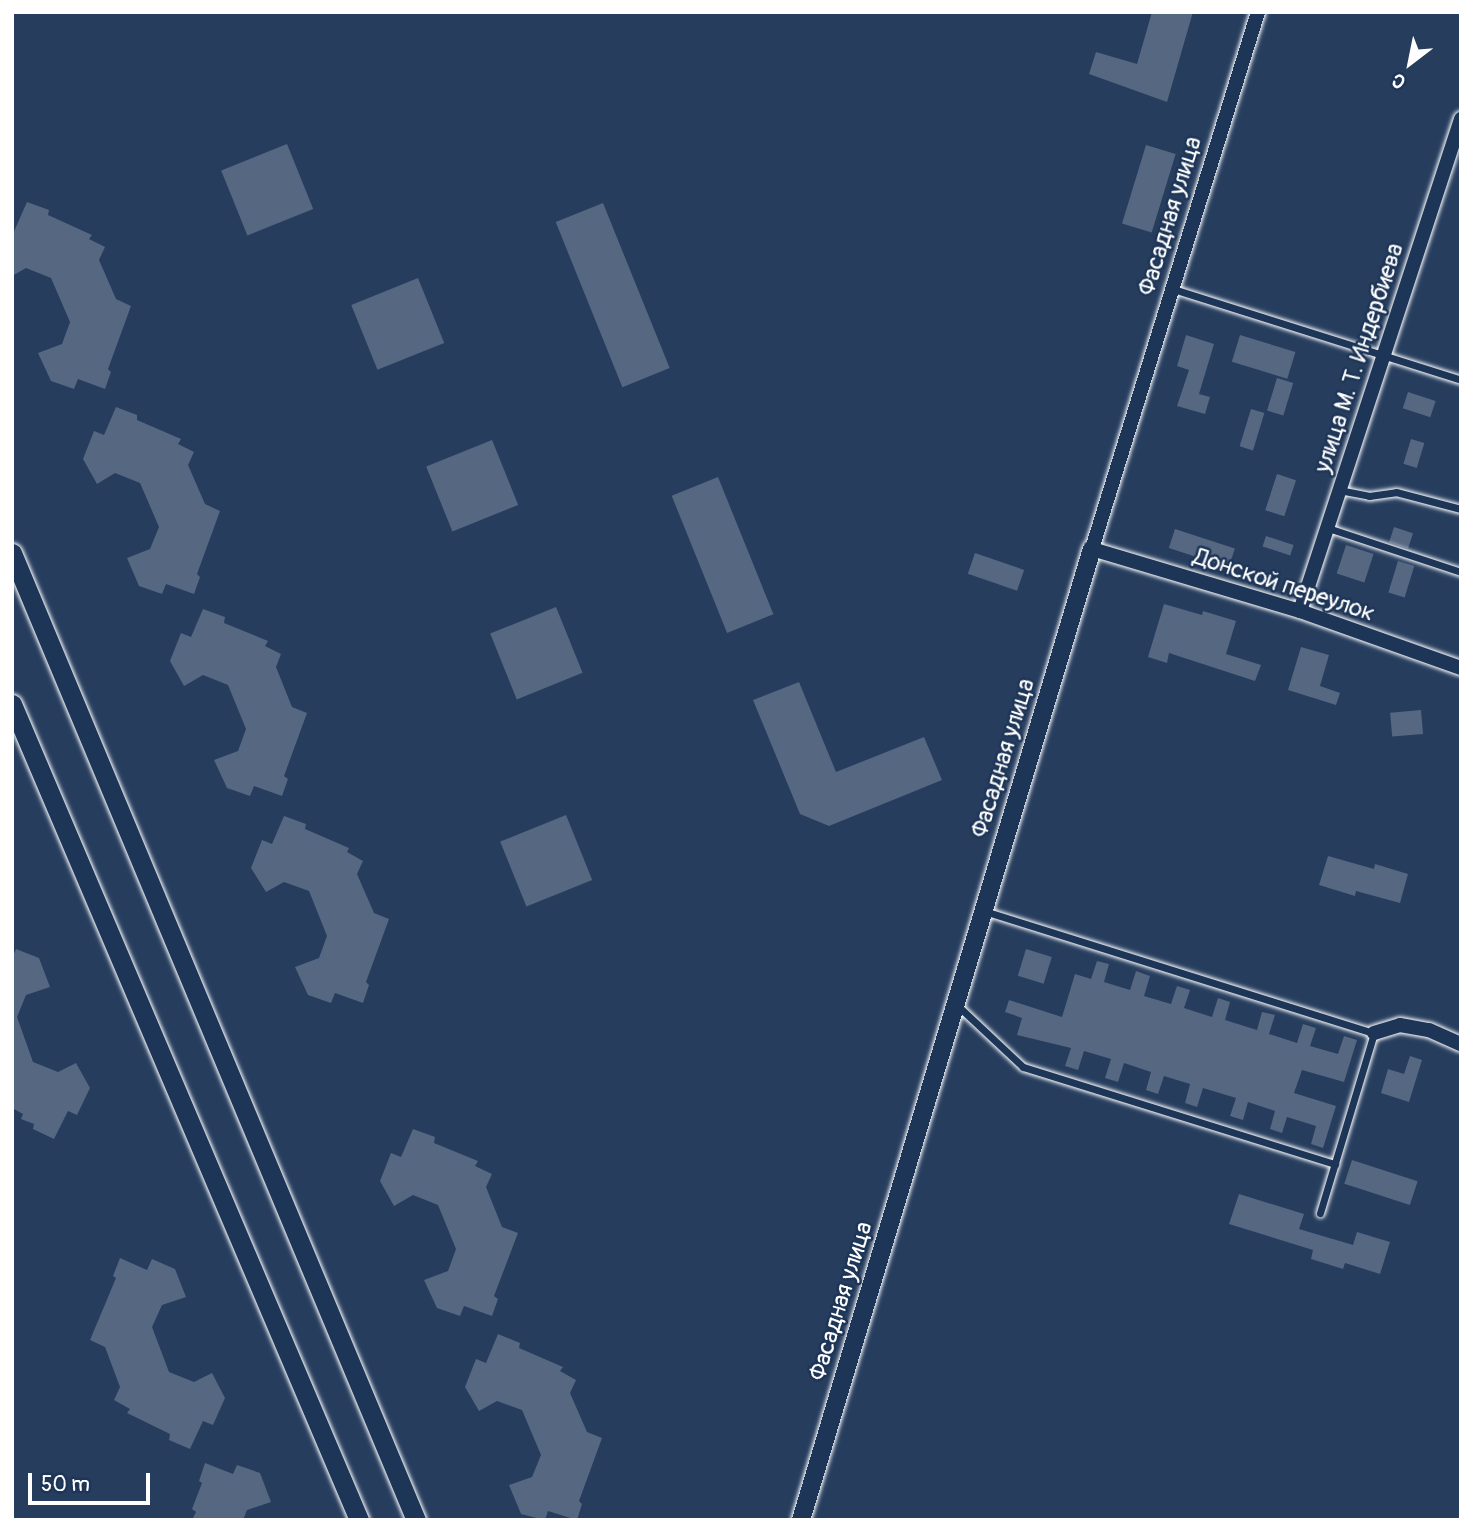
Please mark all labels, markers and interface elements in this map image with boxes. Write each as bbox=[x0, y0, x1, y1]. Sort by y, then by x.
north arrow bbox=[1375, 28, 1445, 98]
text: С bbox=[1388, 68, 1410, 94]
street label: Фасадная улица bbox=[1132, 133, 1208, 299]
street label: улица М. Т. Индербиева bbox=[1308, 240, 1410, 476]
street label: Донской переулок bbox=[1190, 542, 1378, 628]
street label: Фасадная улица bbox=[965, 675, 1041, 841]
street label: Фасадная улица bbox=[803, 1218, 879, 1384]
scale bar bbox=[32, 1458, 154, 1502]
text: 50 m bbox=[41, 1471, 90, 1498]

